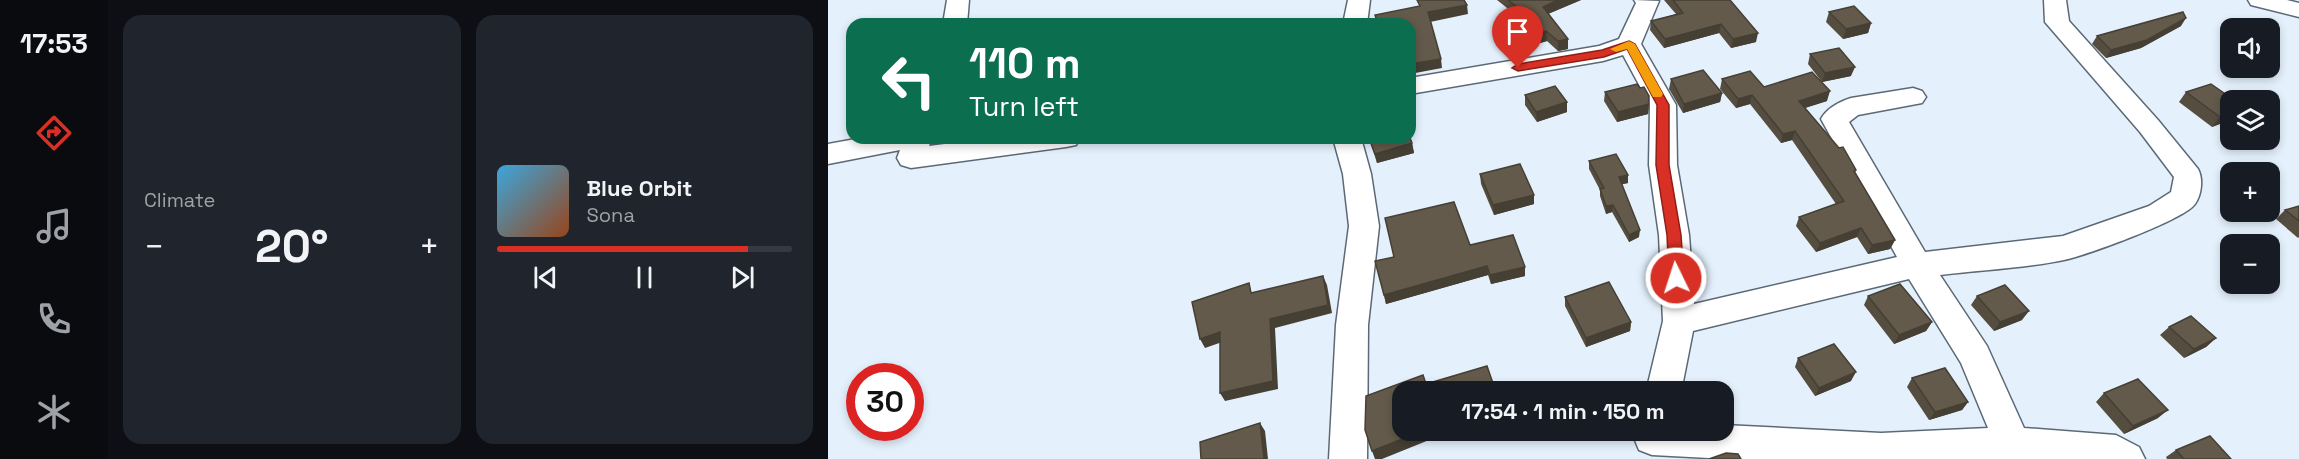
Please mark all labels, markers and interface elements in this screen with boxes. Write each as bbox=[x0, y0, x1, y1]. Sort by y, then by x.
pin bbox=[1492, 6, 1543, 68]
icon: arrive bbox=[1501, 15, 1534, 48]
map controls bbox=[2220, 18, 2280, 294]
button: sound bbox=[2220, 18, 2280, 78]
text: 17:53 bbox=[20, 26, 88, 61]
text: 110 m bbox=[969, 37, 1081, 90]
icon: left bbox=[870, 42, 948, 120]
text: Turn left bbox=[969, 89, 1079, 124]
button: layers bbox=[2220, 90, 2280, 150]
icon: directions bbox=[33, 112, 75, 154]
button: + bbox=[2220, 162, 2280, 222]
text: Blue Orbit bbox=[587, 174, 692, 202]
text: Climate bbox=[144, 187, 215, 213]
text: Sona bbox=[587, 202, 635, 228]
icon: music bbox=[33, 205, 75, 247]
text: 20° bbox=[255, 218, 329, 275]
text: − bbox=[144, 226, 164, 268]
text: + bbox=[419, 226, 440, 268]
button: − bbox=[2220, 234, 2280, 294]
position arrow bbox=[1644, 246, 1708, 310]
icon: previous bbox=[529, 261, 562, 294]
icon: pause bbox=[628, 261, 661, 294]
icon: next bbox=[726, 261, 759, 294]
icon: phone bbox=[33, 298, 75, 340]
speed limit sign: 30 bbox=[846, 363, 924, 441]
icon: climate bbox=[33, 391, 75, 433]
text: 17:54 · 1 min · 150 m bbox=[1461, 397, 1665, 425]

